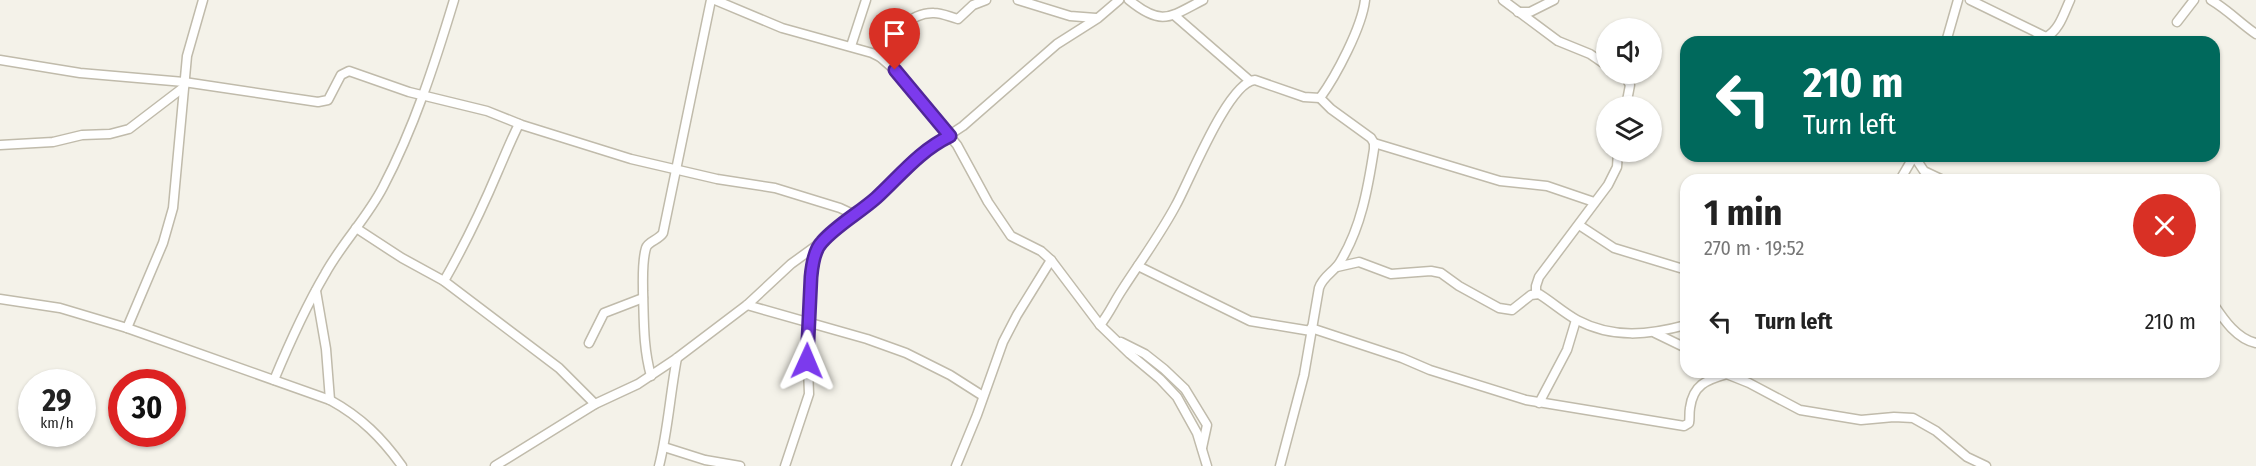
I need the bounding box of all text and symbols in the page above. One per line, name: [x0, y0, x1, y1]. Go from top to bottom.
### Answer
pin: [869, 8, 920, 70]
icon: arrive: [878, 17, 911, 50]
map controls: [1596, 18, 1662, 162]
button: sound: [1596, 18, 1662, 84]
text: 210 m: [1803, 58, 1903, 108]
icon: left: [1704, 60, 1782, 138]
button: layers: [1596, 96, 1662, 162]
text: Turn left: [1803, 109, 1896, 141]
text: 1 min: [1704, 191, 1782, 235]
button: close: [2133, 194, 2196, 257]
text: 270 m · 19:52: [1704, 236, 1804, 260]
icon: left: [1704, 305, 1737, 338]
text: Turn left: [1755, 308, 1833, 335]
text: 210 m: [2145, 308, 2196, 335]
position arrow: [775, 329, 839, 393]
speed limit sign: 30: [108, 369, 186, 447]
text: 29: [42, 383, 72, 419]
text: km/h: [40, 414, 74, 432]

